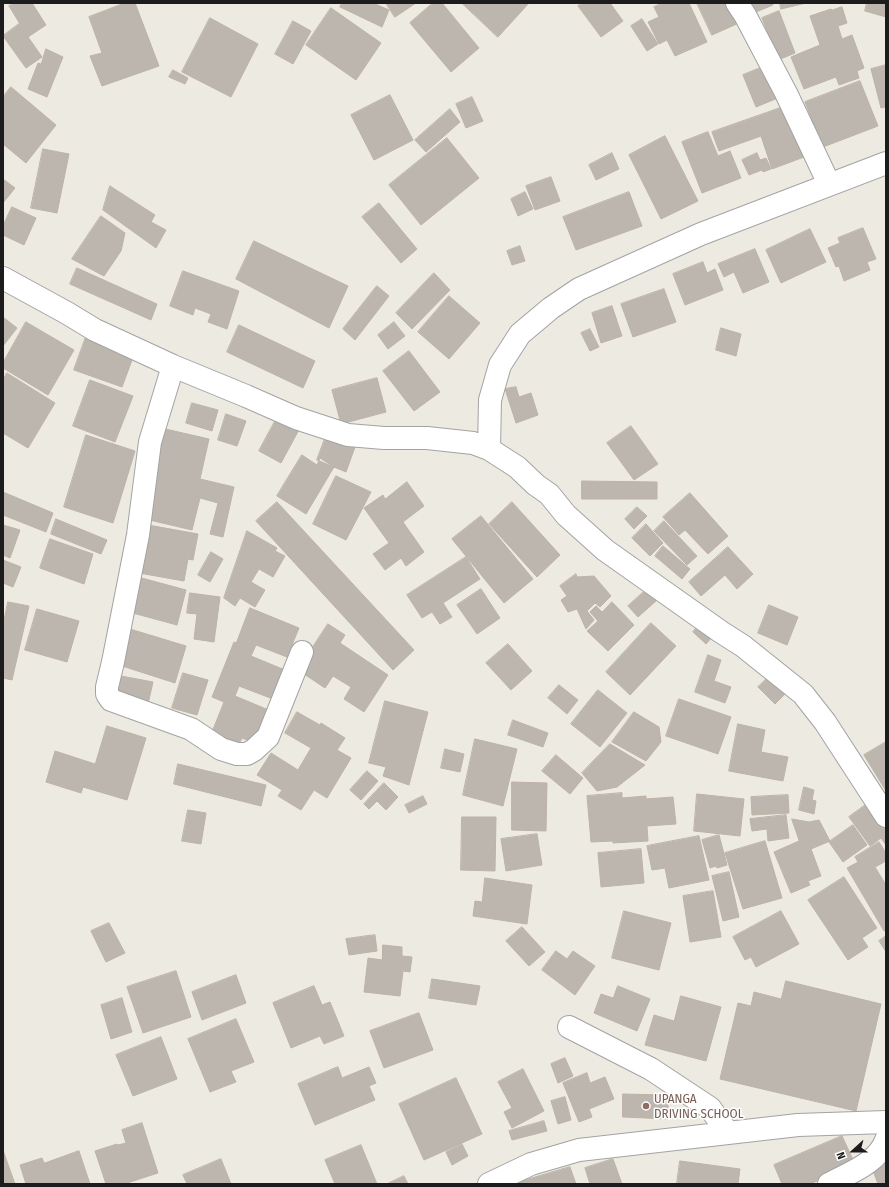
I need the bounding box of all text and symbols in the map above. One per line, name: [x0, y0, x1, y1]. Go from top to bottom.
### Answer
place label: UPANGA DRIVING SCHOOL: [654, 1091, 743, 1122]
marker: UPANGA DRIVING SCHOOL: [641, 1101, 651, 1111]
north arrow: [833, 1131, 873, 1171]
text: N: [834, 1150, 849, 1161]

